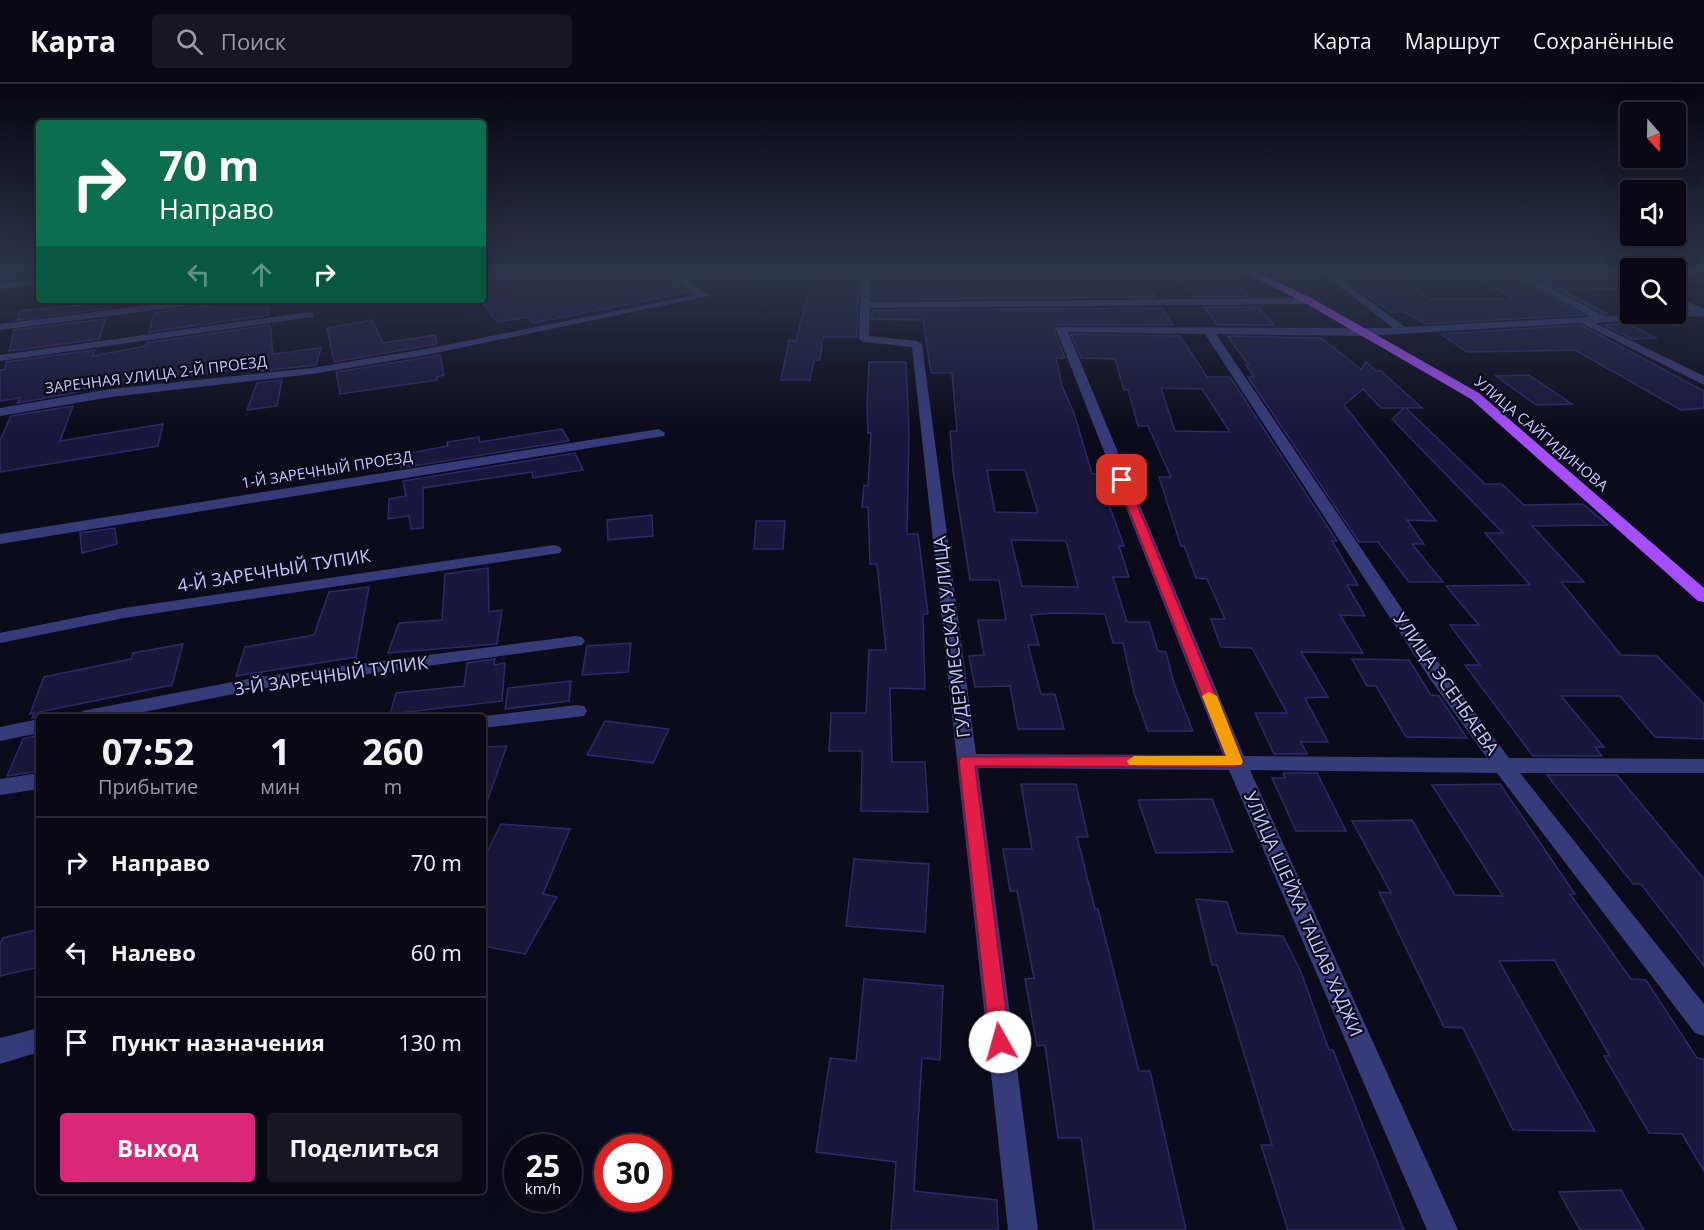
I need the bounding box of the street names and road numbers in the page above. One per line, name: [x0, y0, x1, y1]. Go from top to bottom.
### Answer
street label: ЗАРЕЧНАЯ УЛИЦА 2-Й ПРОЕЗД: [44, 350, 268, 398]
street label: УЛИЦА САЙГИДИНОВА: [1471, 371, 1613, 495]
street label: 1-Й ЗАРЕЧНЫЙ ПРОЕЗД: [240, 446, 414, 492]
street label: ГУДЕРМЕССКАЯ УЛИЦА: [927, 534, 975, 739]
street label: 4-Й ЗАРЕЧНЫЙ ТУПИК: [176, 543, 372, 597]
street label: УЛИЦА ЭСЕНБАЕВА: [1389, 608, 1505, 760]
street label: 3-Й ЗАРЕЧНЫЙ ТУПИК: [232, 650, 429, 700]
street label: УЛИЦА ШЕЙХА ТАШАВ ХАДЖИ: [1239, 787, 1369, 1040]

